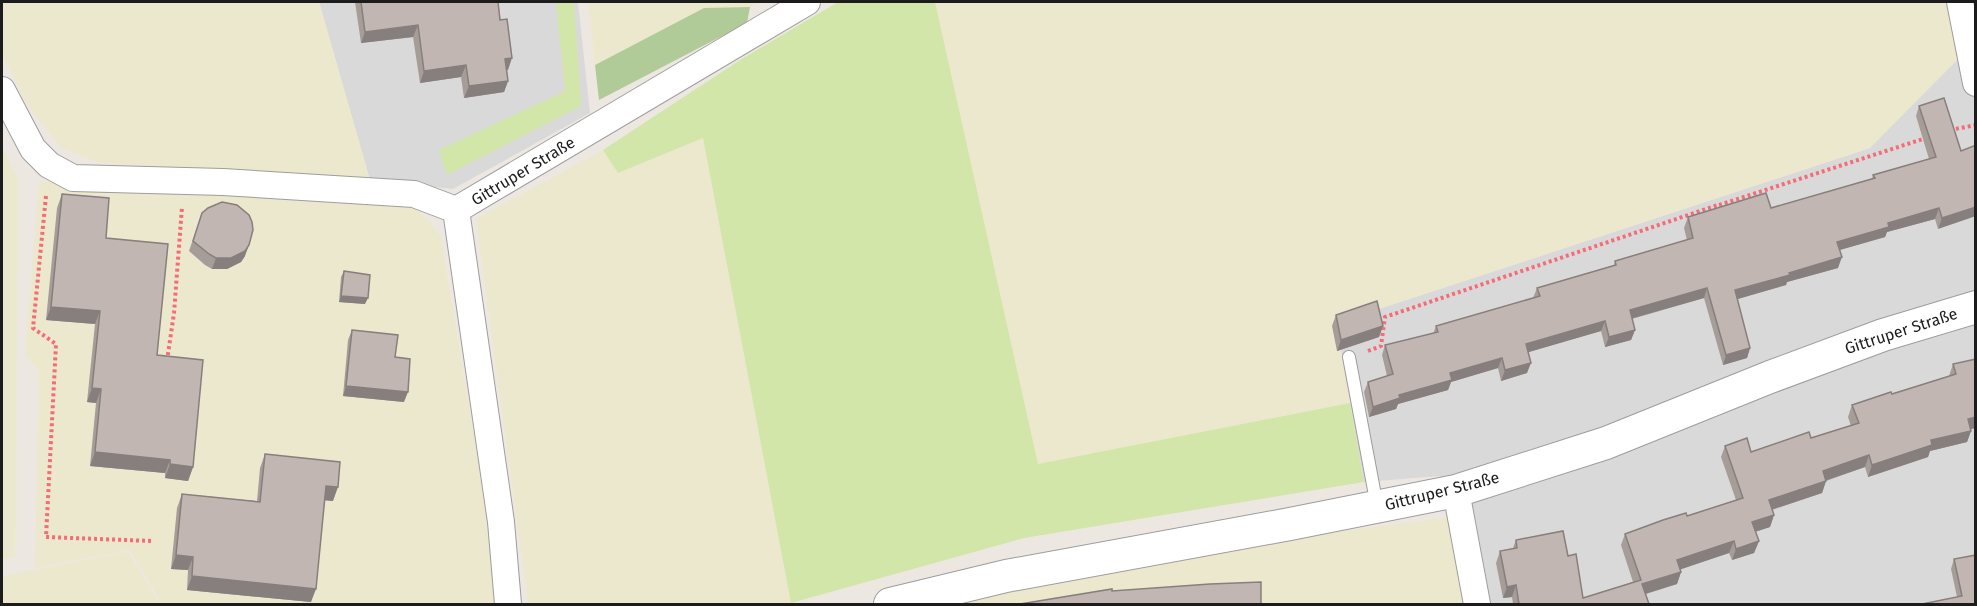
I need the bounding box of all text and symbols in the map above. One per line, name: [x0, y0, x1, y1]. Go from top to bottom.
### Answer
street label: Gittruper Straße: [468, 133, 578, 209]
street label: Gittruper Straße: [1842, 304, 1960, 358]
street label: Gittruper Straße: [1383, 468, 1501, 514]

